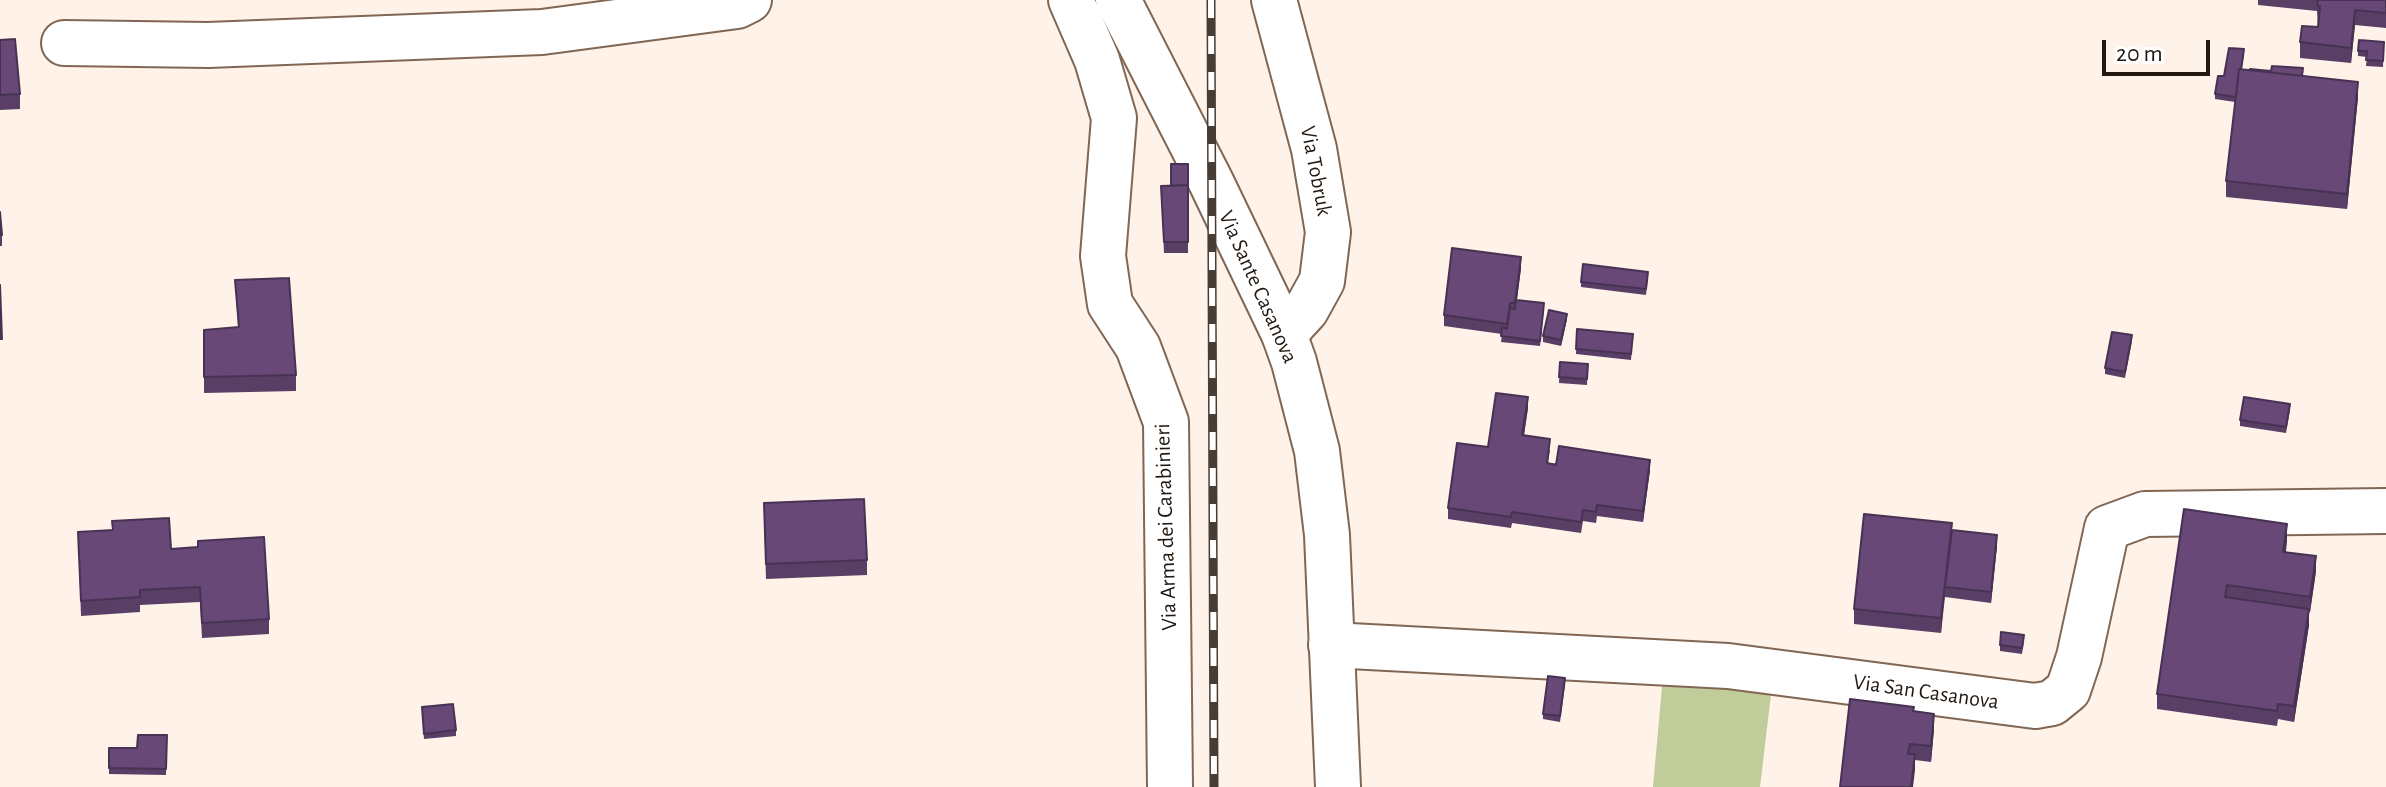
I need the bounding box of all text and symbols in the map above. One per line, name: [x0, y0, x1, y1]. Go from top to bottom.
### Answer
scale bar: [2106, 24, 2214, 74]
text: 20 m: [2116, 42, 2163, 66]
street label: Via Tobruk: [1294, 124, 1338, 218]
street label: Via Sante Casanova: [1213, 207, 1303, 367]
street label: Via Arma dei Carabinieri: [1149, 423, 1183, 631]
street label: Via San Casanova: [1851, 669, 2001, 715]

